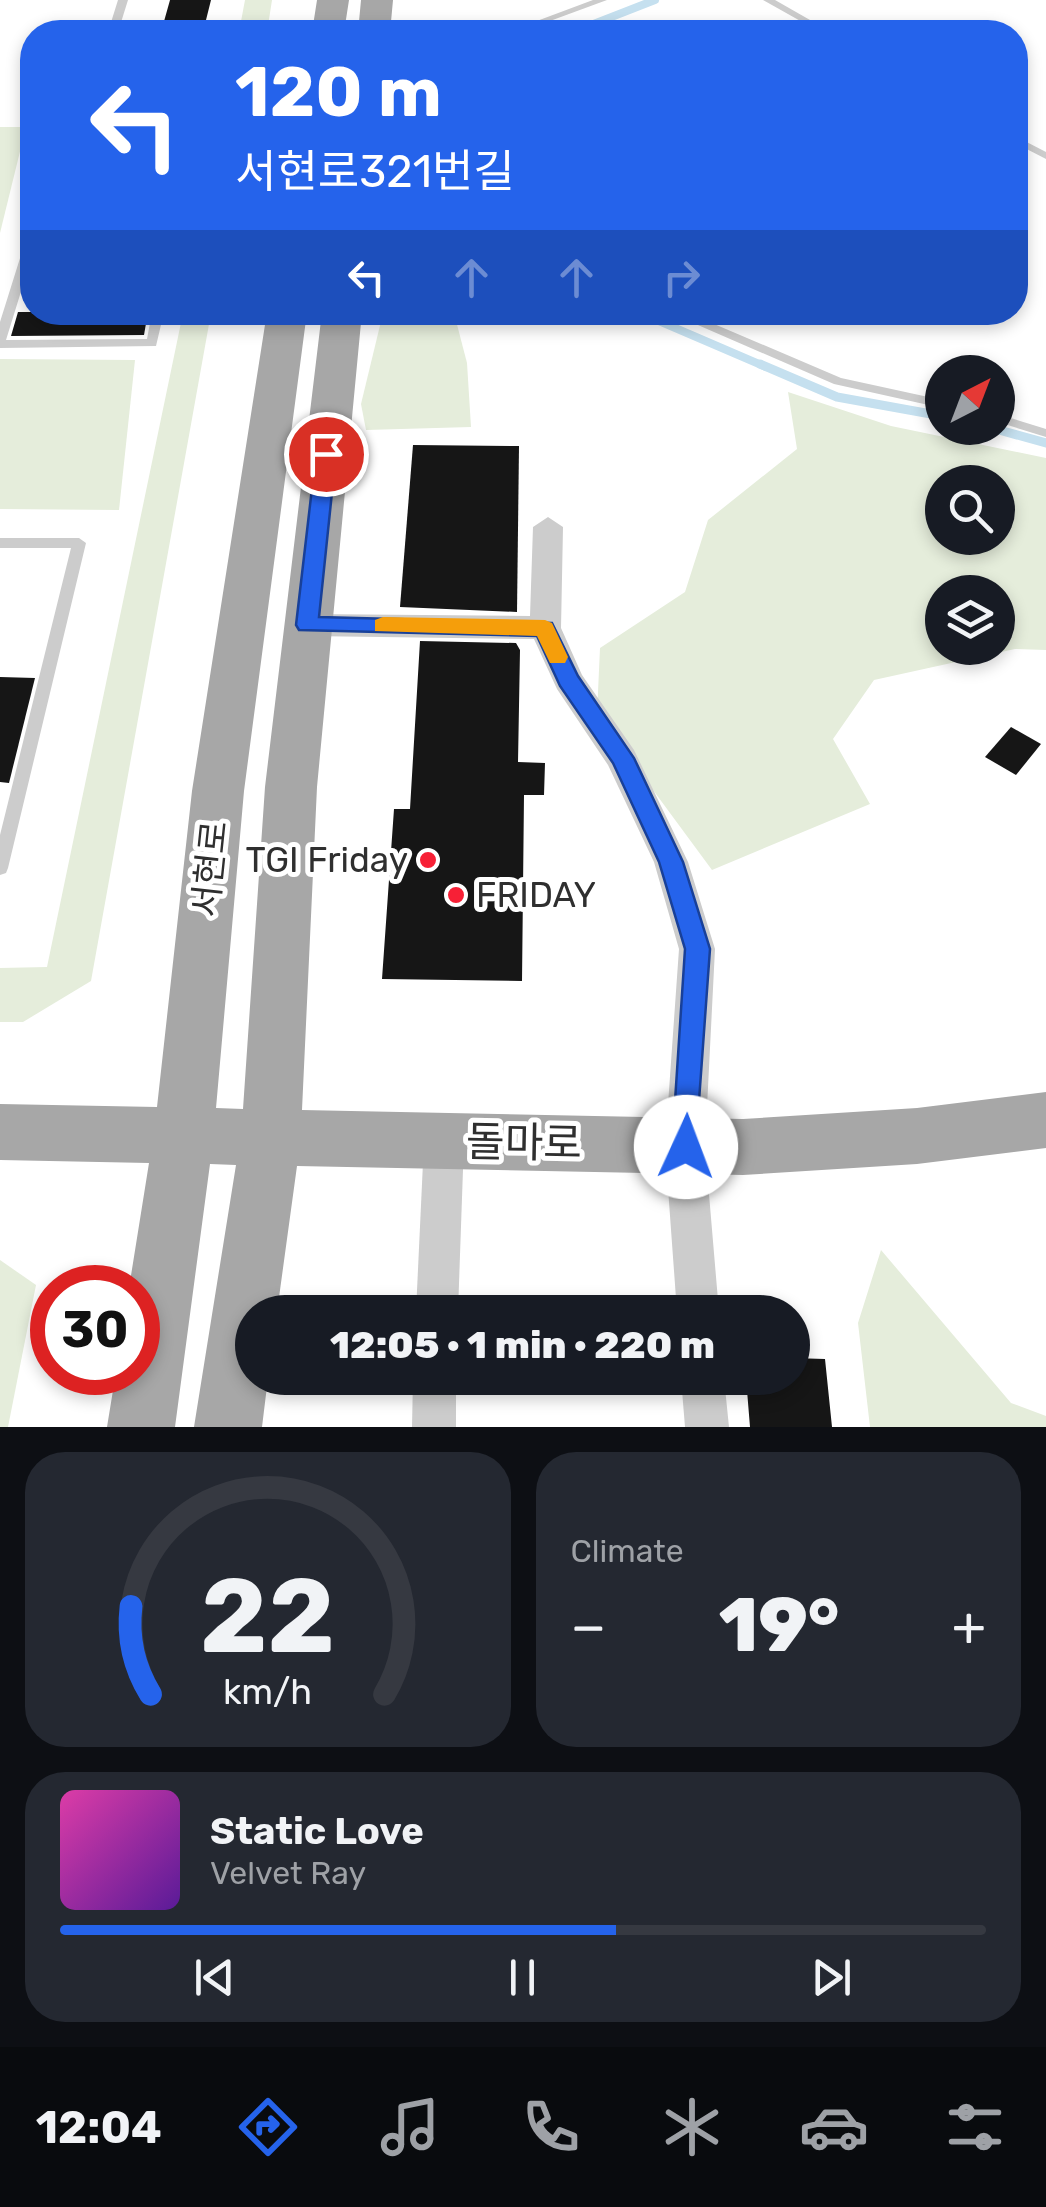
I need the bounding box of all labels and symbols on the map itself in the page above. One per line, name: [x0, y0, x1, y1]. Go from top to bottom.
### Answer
north arrow: [925, 355, 1015, 445]
pin: [284, 412, 369, 497]
street label: 서현로: [184, 819, 236, 919]
place label: TGI Friday: [246, 839, 408, 881]
marker: TGI Friday: [417, 849, 439, 871]
place label: FRIDAY: [476, 874, 596, 916]
marker: FRIDAY: [445, 884, 467, 906]
position arrow: [634, 1095, 738, 1199]
street label: 돌마로: [466, 1117, 582, 1169]
speed limit sign: 30: [30, 1265, 160, 1395]

